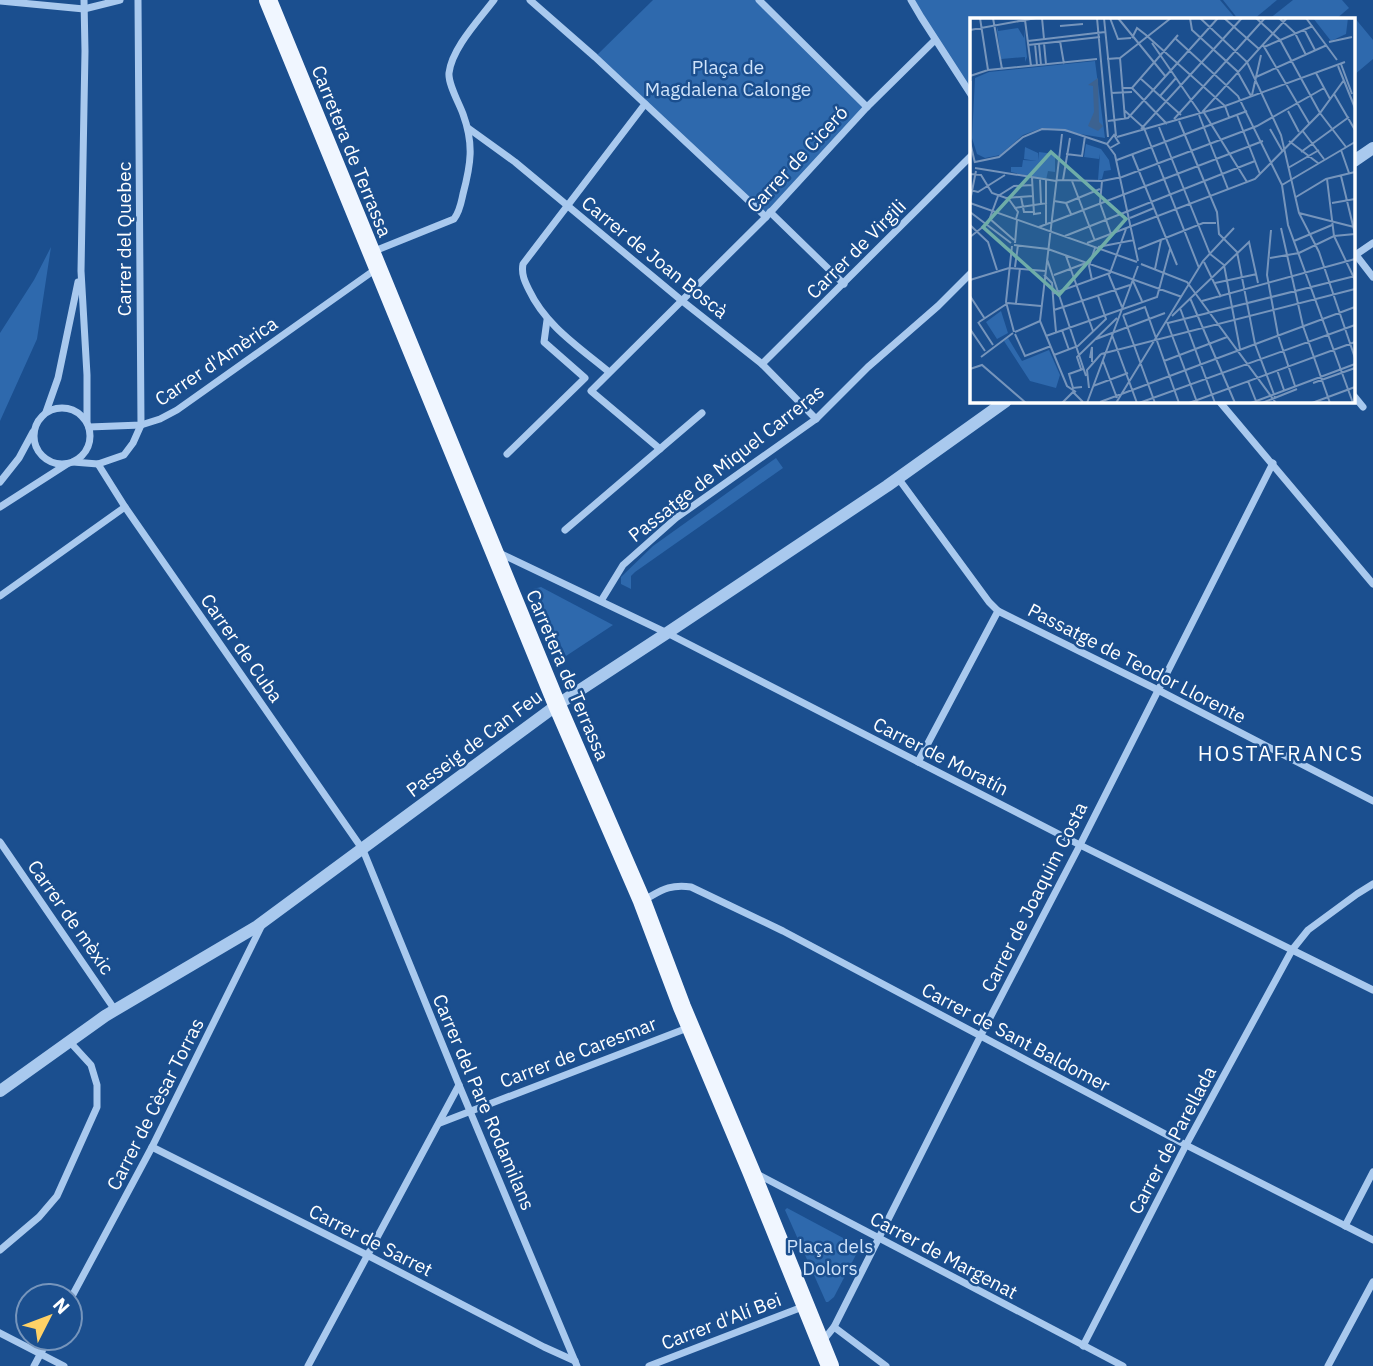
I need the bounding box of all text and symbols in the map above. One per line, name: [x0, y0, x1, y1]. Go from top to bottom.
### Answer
inset map: [970, 18, 1356, 402]
park label: Plaça de Magdalena Calonge: [645, 55, 811, 101]
street label: Carretera de Terrassa: [307, 62, 397, 240]
street label: Carrer de Ciceró: [741, 101, 853, 217]
street label: Carrer del Quebec: [112, 161, 136, 316]
street label: Carrer de Joan Boscà: [577, 191, 733, 323]
street label: Carrer de Virgili: [801, 194, 911, 304]
street label: Carrer d'Amèrica: [150, 311, 282, 411]
street label: Passatge de Miquel Carreras: [623, 379, 829, 547]
street label: Carretera de Terrassa: [521, 586, 615, 764]
street label: Carrer de Cuba: [196, 589, 288, 707]
street label: Passatge de Teodor Llorente: [1024, 597, 1250, 729]
street label: Passeig de Can Feu: [401, 684, 547, 802]
street label: Carrer de Moratín: [869, 711, 1013, 801]
district label: HOSTAFRANCS: [1198, 739, 1364, 767]
street label: Carrer de Joaquim Costa: [976, 798, 1092, 996]
street label: Carrer de mèxic: [23, 855, 120, 979]
street label: Carrer de Sant Baldomer: [918, 977, 1114, 1097]
street label: Carrer del Pare Rodamilans: [428, 990, 540, 1214]
street label: Carrer de Caresmar: [496, 1011, 660, 1093]
street label: Carrer de Cèsar Torras: [101, 1014, 209, 1194]
street label: Carrer de Parellada: [1123, 1062, 1221, 1218]
street label: Carrer de Sarret: [305, 1198, 437, 1282]
street label: Carrer de Margenat: [866, 1206, 1022, 1304]
park label: Plaça dels Dolors: [787, 1234, 873, 1280]
north arrow: [14, 1282, 84, 1352]
street label: Carrer d'Alí Bei: [658, 1287, 784, 1355]
text: N: [48, 1292, 75, 1319]

